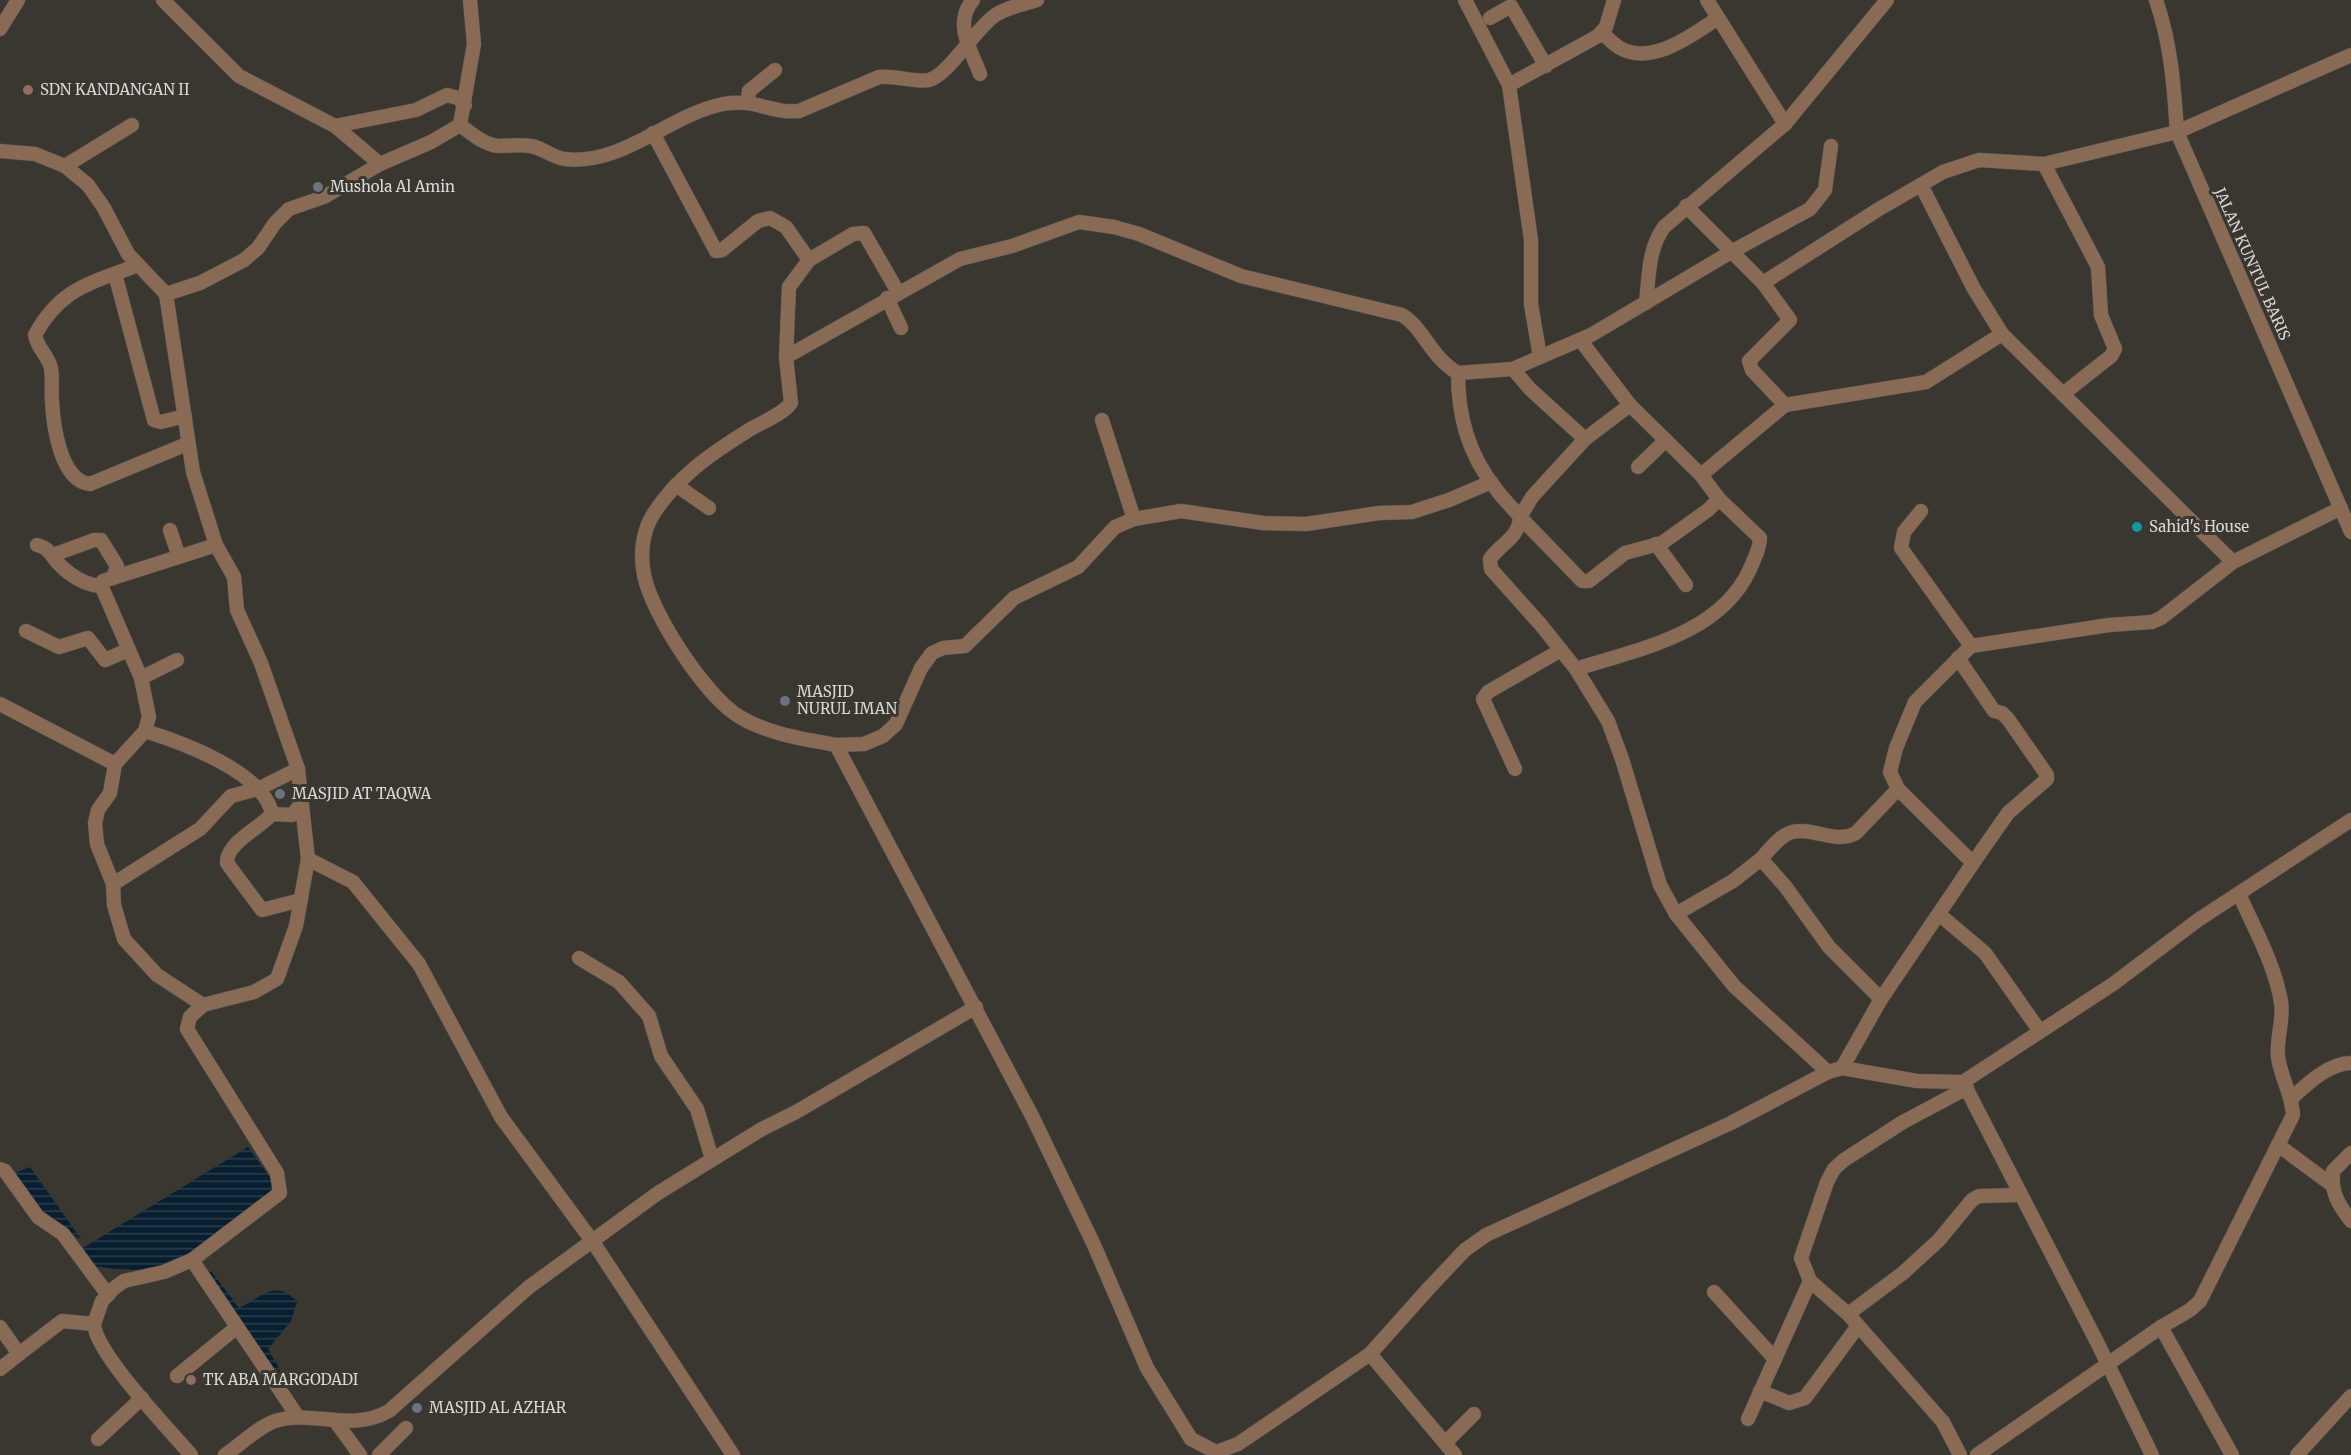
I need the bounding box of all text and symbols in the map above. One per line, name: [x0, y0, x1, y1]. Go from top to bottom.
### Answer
place label: SDN KANDANGAN II: [40, 80, 189, 99]
marker: SDN KANDANGAN II: [21, 83, 35, 97]
place label: Mushola Al Amin: [330, 177, 455, 196]
marker: Mushola Al Amin: [311, 180, 325, 194]
street label: JALAN KUNTUL BARIS: [2210, 184, 2295, 343]
place label: Sahid's House: [2149, 517, 2249, 536]
marker: Sahid's House: [2130, 520, 2144, 534]
place label: MASJID NURUL IMAN: [797, 682, 897, 718]
marker: MASJID NURUL IMAN: [778, 694, 792, 708]
place label: MASJID AT TAQWA: [292, 784, 431, 803]
marker: MASJID AT TAQWA: [273, 787, 287, 801]
place label: TK ABA MARGODADI: [203, 1370, 358, 1389]
marker: TK ABA MARGODADI: [184, 1373, 198, 1387]
place label: MASJID AL AZHAR: [429, 1398, 567, 1417]
marker: MASJID AL AZHAR: [410, 1401, 424, 1415]

